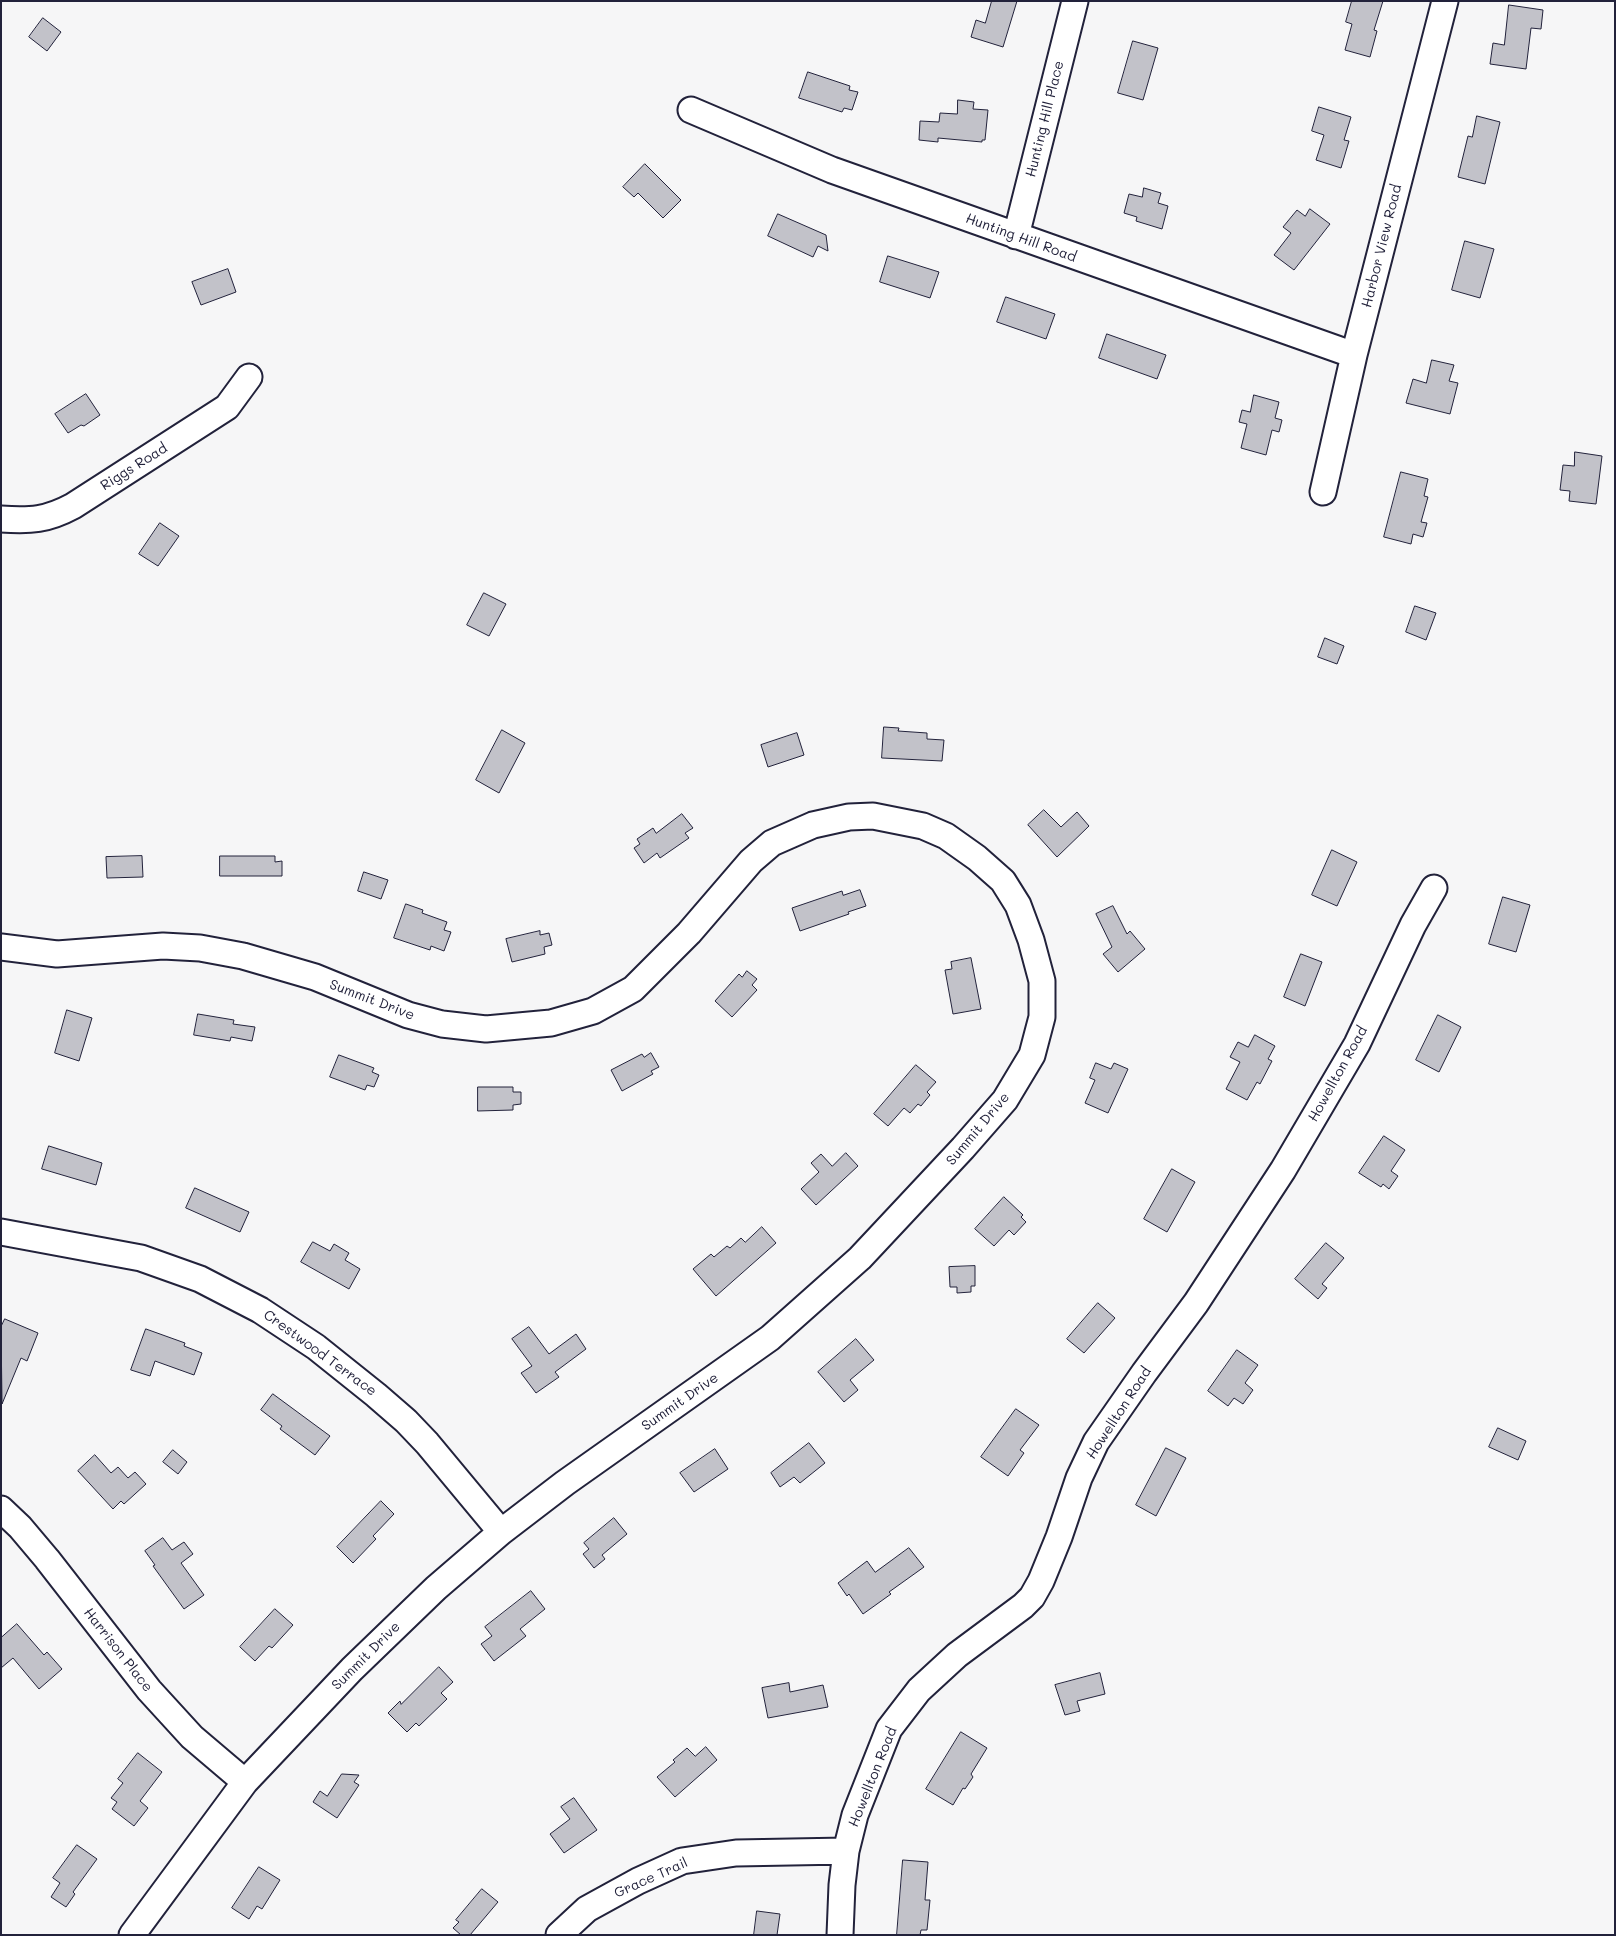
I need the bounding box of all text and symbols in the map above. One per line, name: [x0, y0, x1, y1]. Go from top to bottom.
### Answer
street label: Hunting Hill Place: [1022, 59, 1068, 179]
street label: Harbor View Road: [1359, 183, 1405, 309]
street label: Hunting Hill Road: [963, 210, 1079, 266]
street label: Riggs Road: [97, 440, 171, 494]
street label: Summit Drive: [327, 976, 417, 1024]
street label: Howellton Road: [1305, 1023, 1371, 1125]
street label: Summit Drive: [943, 1089, 1013, 1169]
street label: Crestwood Terrace: [260, 1306, 380, 1400]
street label: Howellton Road: [1083, 1364, 1155, 1462]
street label: Summit Drive: [638, 1369, 722, 1435]
street label: Harrison Place: [80, 1605, 156, 1695]
street label: Summit Drive: [328, 1618, 404, 1694]
street label: Howellton Road: [845, 1725, 901, 1829]
street label: Grace Trail: [612, 1854, 690, 1902]

